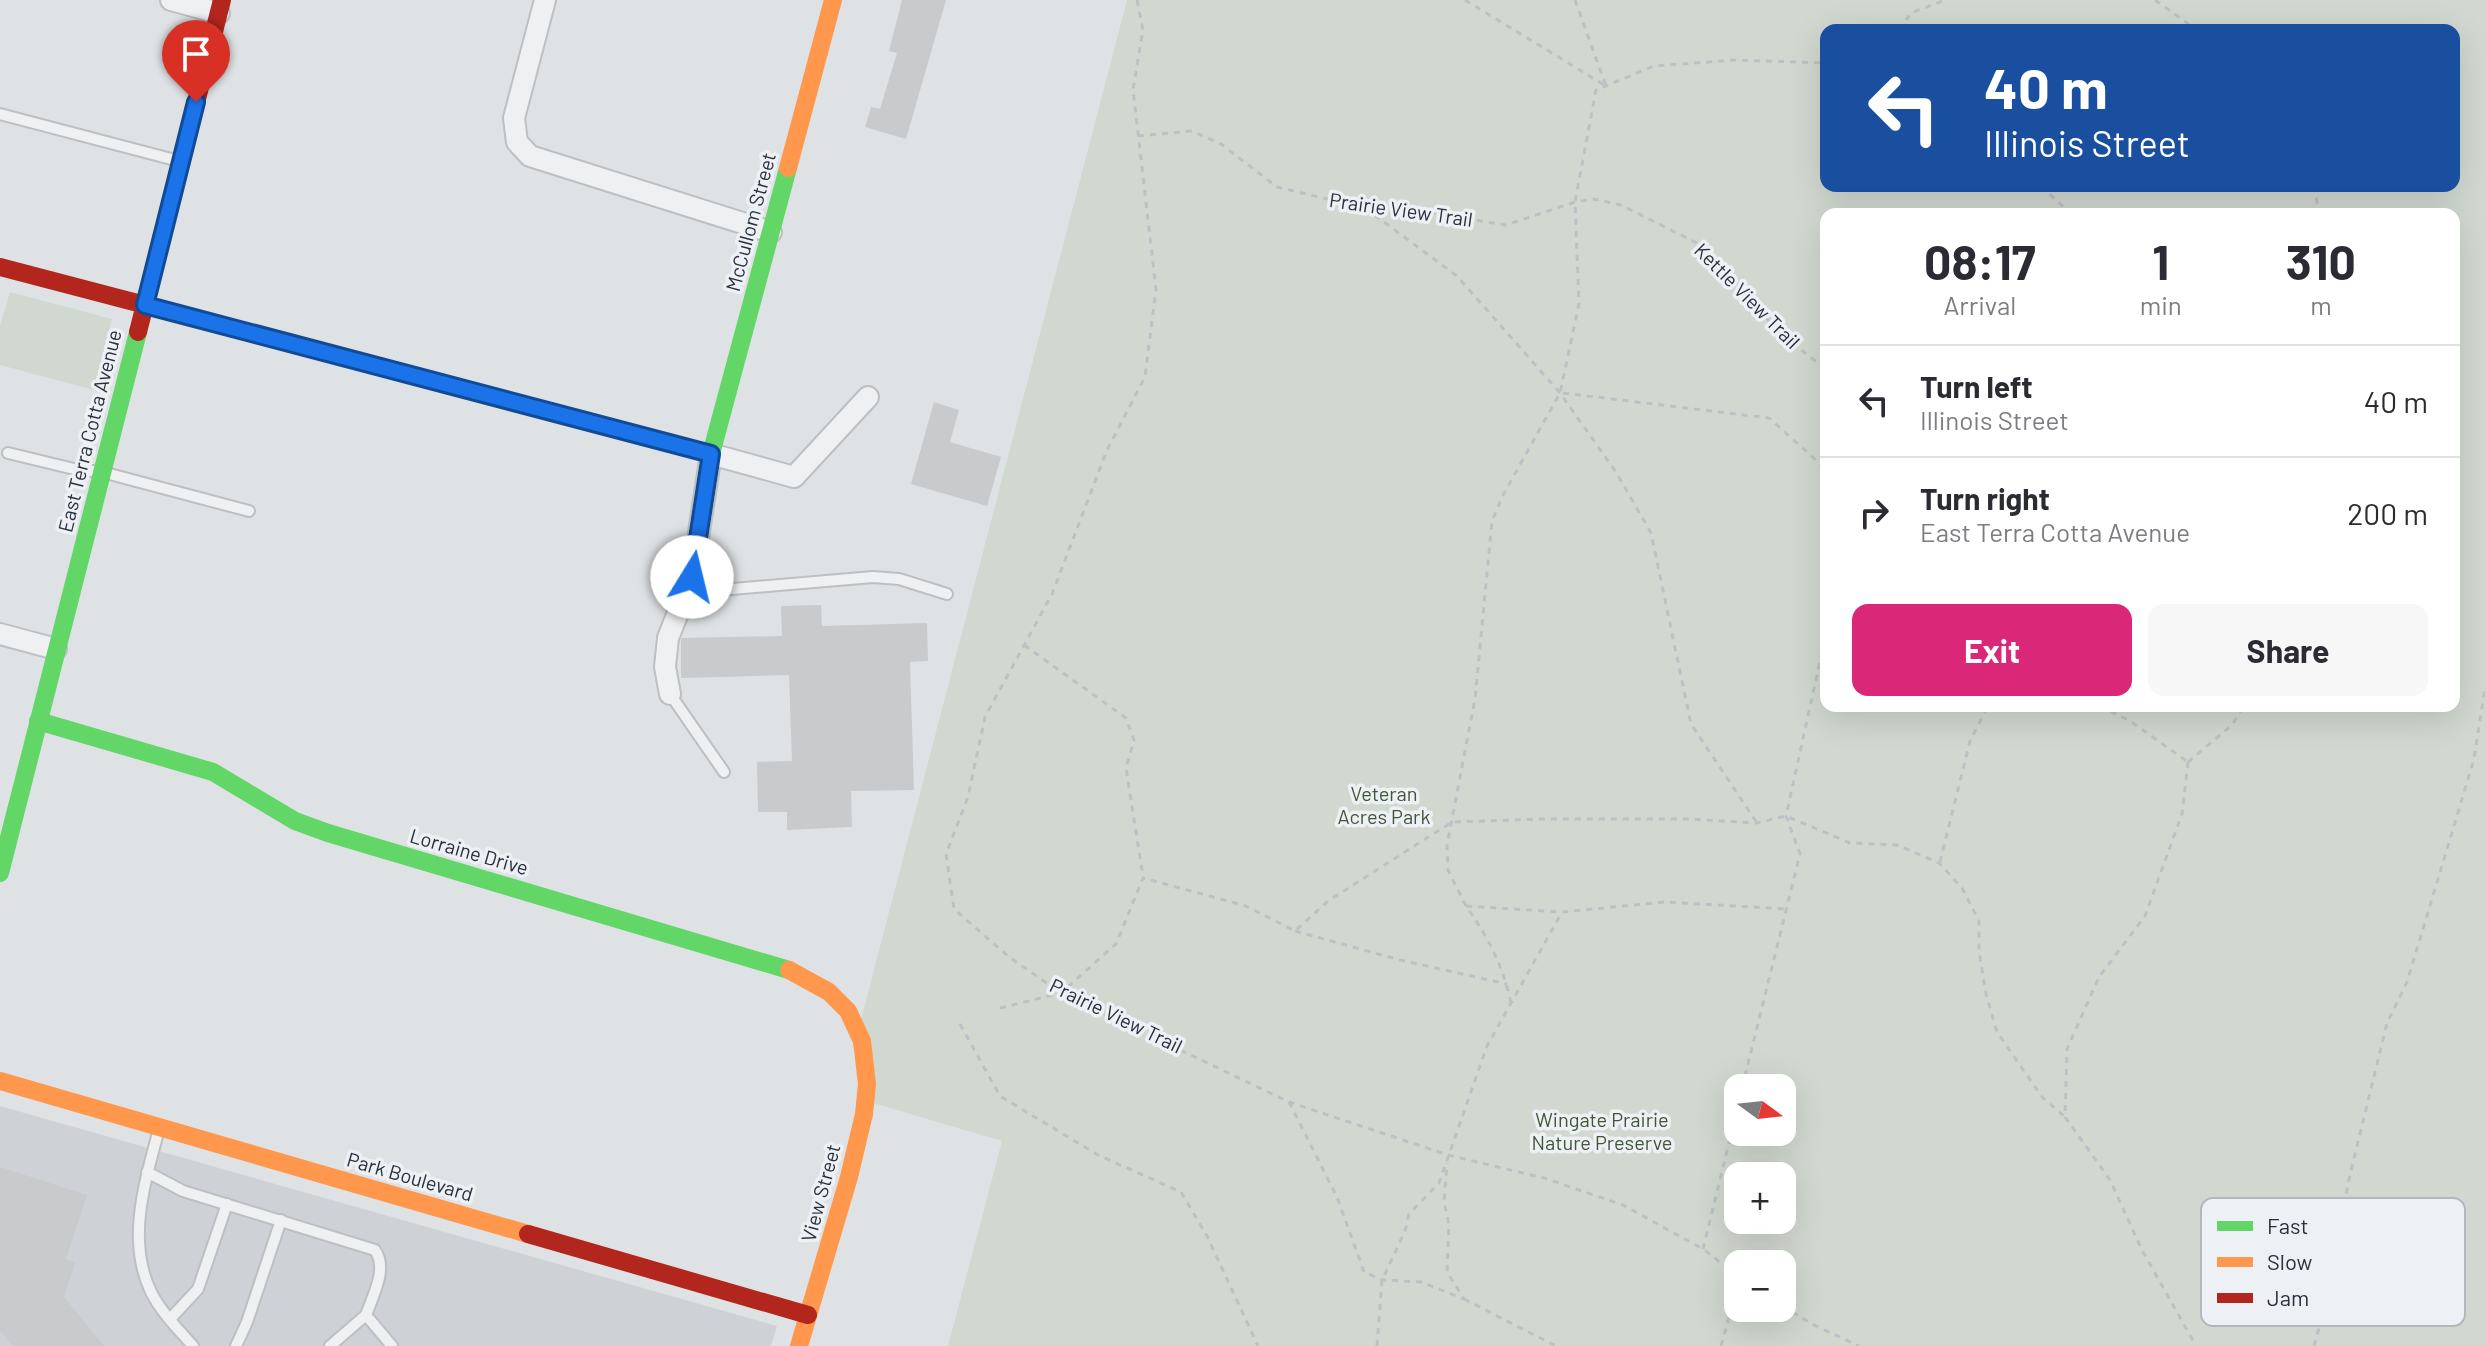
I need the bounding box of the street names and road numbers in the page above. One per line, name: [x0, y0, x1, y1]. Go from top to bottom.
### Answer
street label: McCullom Street: [720, 150, 780, 294]
street label: Prairie View Trail: [1328, 187, 1474, 231]
street label: Kettle View Trail: [1690, 238, 1805, 353]
street label: East Terra Cotta Avenue: [52, 327, 126, 534]
street label: Lorraine Drive: [407, 823, 531, 879]
street label: Prairie View Trail: [1046, 973, 1187, 1058]
street label: View Street: [795, 1141, 845, 1244]
street label: Park Boulevard: [344, 1147, 476, 1205]

